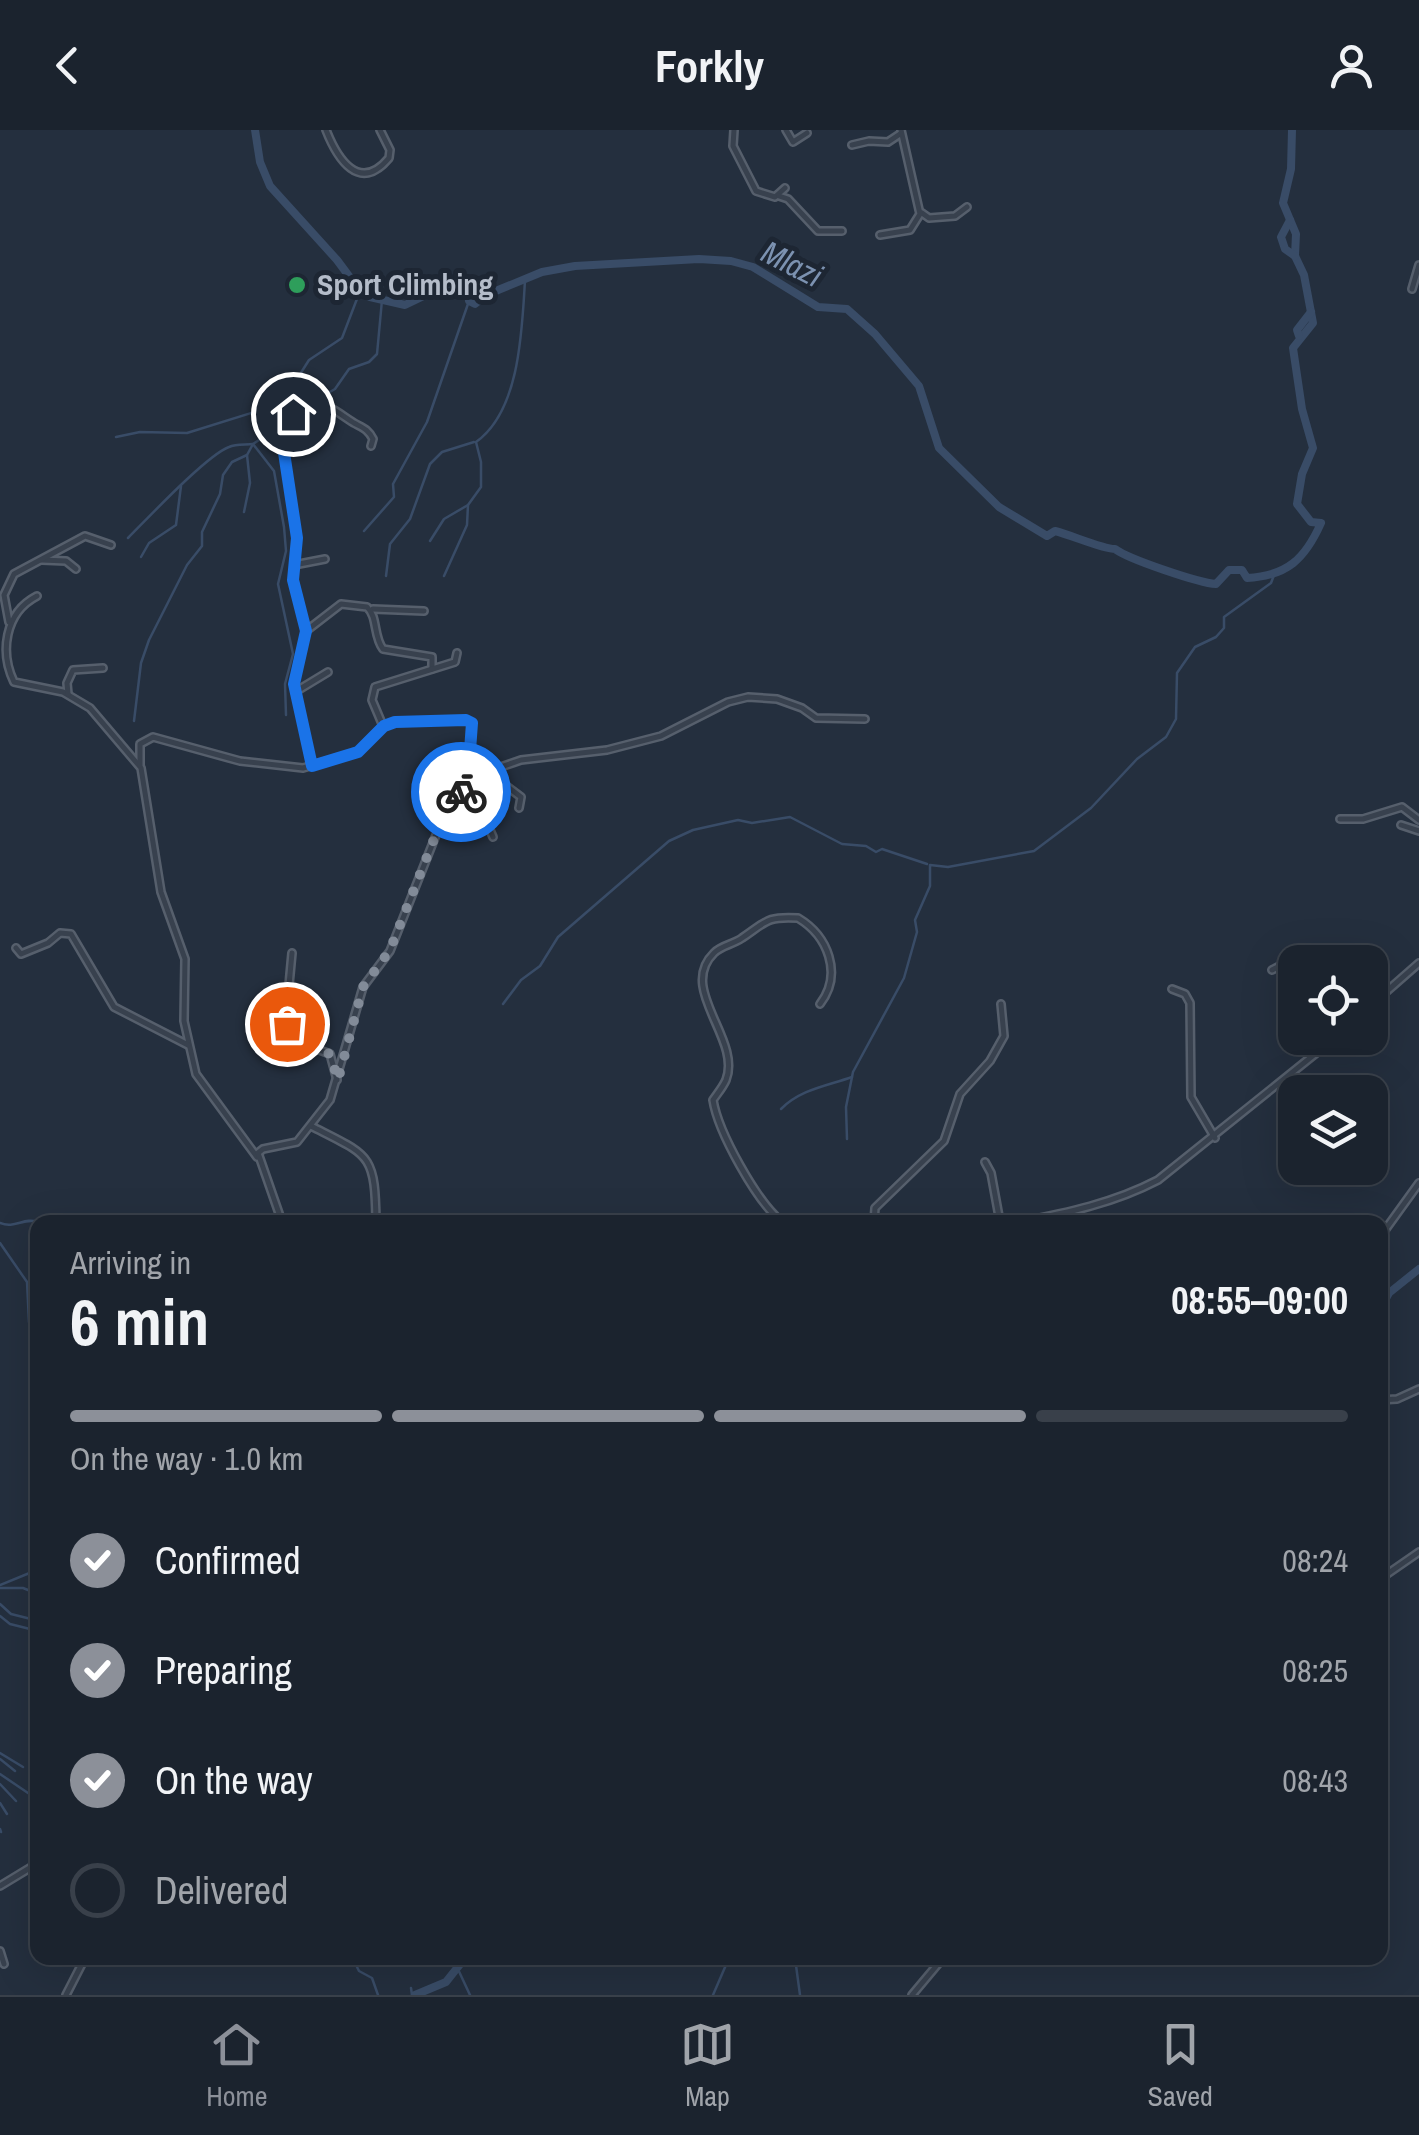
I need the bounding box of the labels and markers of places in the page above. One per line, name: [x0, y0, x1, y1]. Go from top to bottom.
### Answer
place label: Sport Climbing: [317, 264, 493, 304]
marker: Sport Climbing: [286, 274, 308, 296]
pin: [251, 372, 336, 457]
pin: [245, 982, 330, 1067]

